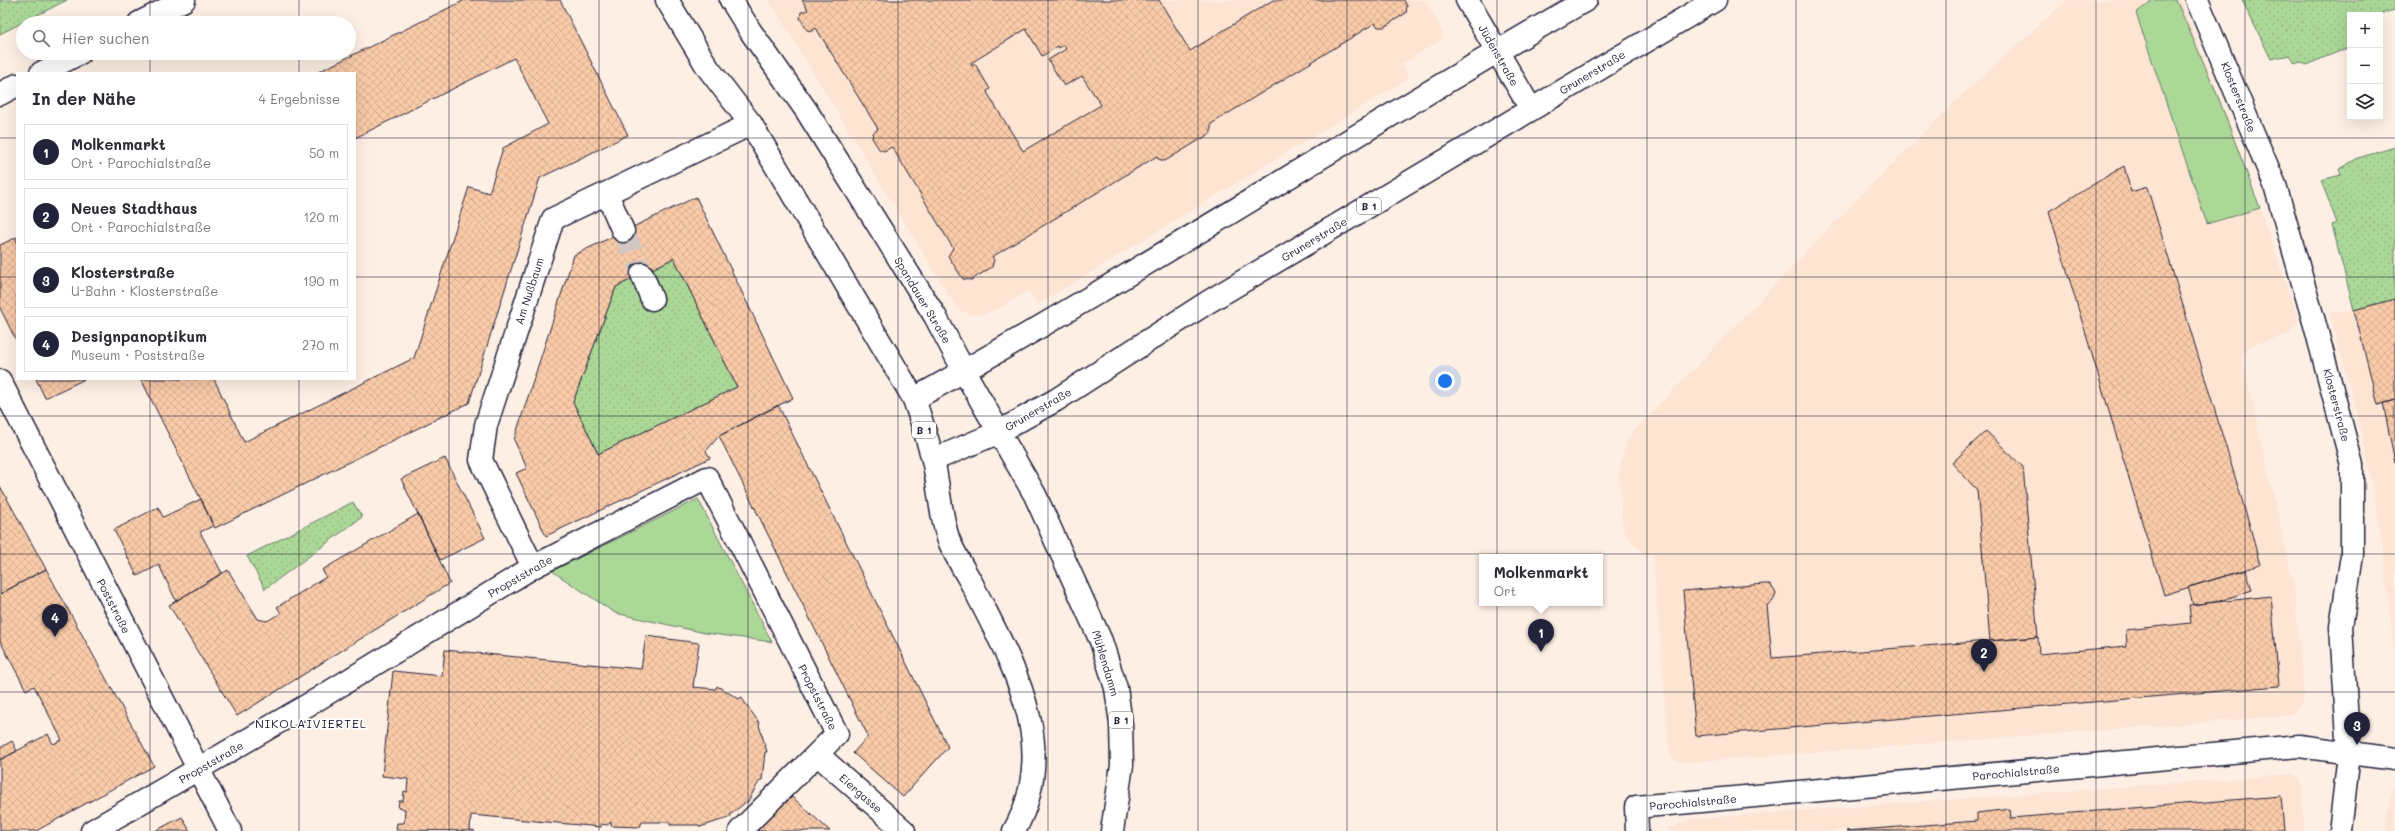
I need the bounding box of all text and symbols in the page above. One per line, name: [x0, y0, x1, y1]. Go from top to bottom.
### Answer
map controls: [2347, 12, 2383, 120]
button: +: [2347, 12, 2383, 48]
search box: [16, 16, 356, 60]
street label: Jüdenstraße: [1475, 22, 1523, 88]
icon: search: [30, 27, 52, 49]
text: Hier suchen: [62, 28, 149, 48]
street label: Grunerstraße: [1556, 46, 1628, 98]
button: −: [2347, 48, 2383, 84]
street label: Klosterstraße: [2218, 60, 2260, 135]
button: layers: [2347, 84, 2383, 120]
text: In der Nähe: [32, 87, 136, 109]
text: 4 Ergebnisse: [259, 90, 340, 107]
text: Molkenmarkt: [71, 134, 166, 154]
text: 1: [43, 144, 49, 161]
text: 50 m: [309, 144, 339, 161]
text: Ort · Parochialstraße: [71, 154, 211, 171]
text: Neues Stadthaus: [71, 198, 197, 218]
road number: B 1: [1357, 198, 1381, 214]
text: 2: [42, 208, 50, 225]
text: 120 m: [303, 208, 339, 225]
street label: Grunerstraße: [1278, 213, 1350, 265]
text: Ort · Parochialstraße: [71, 218, 211, 235]
street label: Spandauer Straße: [891, 254, 955, 346]
street label: Am Nußbaum: [511, 256, 547, 326]
text: Klosterstraße: [71, 262, 175, 282]
text: 3: [42, 272, 50, 289]
text: 190 m: [303, 272, 339, 289]
text: U-Bahn · Klosterstraße: [71, 282, 218, 299]
text: Designpanoptikum: [71, 326, 207, 346]
text: 4: [42, 336, 50, 353]
text: 270 m: [302, 336, 339, 353]
text: Museum · Poststraße: [71, 346, 205, 363]
street label: Klosterstraße: [2320, 367, 2354, 443]
your location: [1435, 371, 1455, 391]
street label: Grunerstraße: [1002, 384, 1074, 434]
road number: B 1: [912, 422, 936, 438]
street label: Propststraße: [485, 551, 555, 601]
popup: [1479, 554, 1603, 606]
text: Molkenmarkt: [1494, 562, 1588, 582]
street label: Poststraße: [94, 576, 134, 636]
text: Ort: [1494, 582, 1516, 599]
pin: 4: [42, 604, 68, 637]
pin: 1: [1528, 619, 1554, 652]
street label: Mühlendamm: [1089, 628, 1123, 698]
pin: 2: [1971, 639, 1997, 672]
street label: Propststraße: [795, 661, 841, 733]
road number: B 1: [1109, 712, 1133, 728]
pin: 3: [2344, 712, 2370, 745]
district label: NIKOLAIVIERTEL: [255, 715, 367, 731]
street label: Propststraße: [176, 737, 246, 787]
street label: Parochialstraße: [1972, 761, 2060, 783]
street label: Eiergasse: [836, 770, 886, 816]
street label: Parochialstraße: [1649, 791, 1737, 813]

